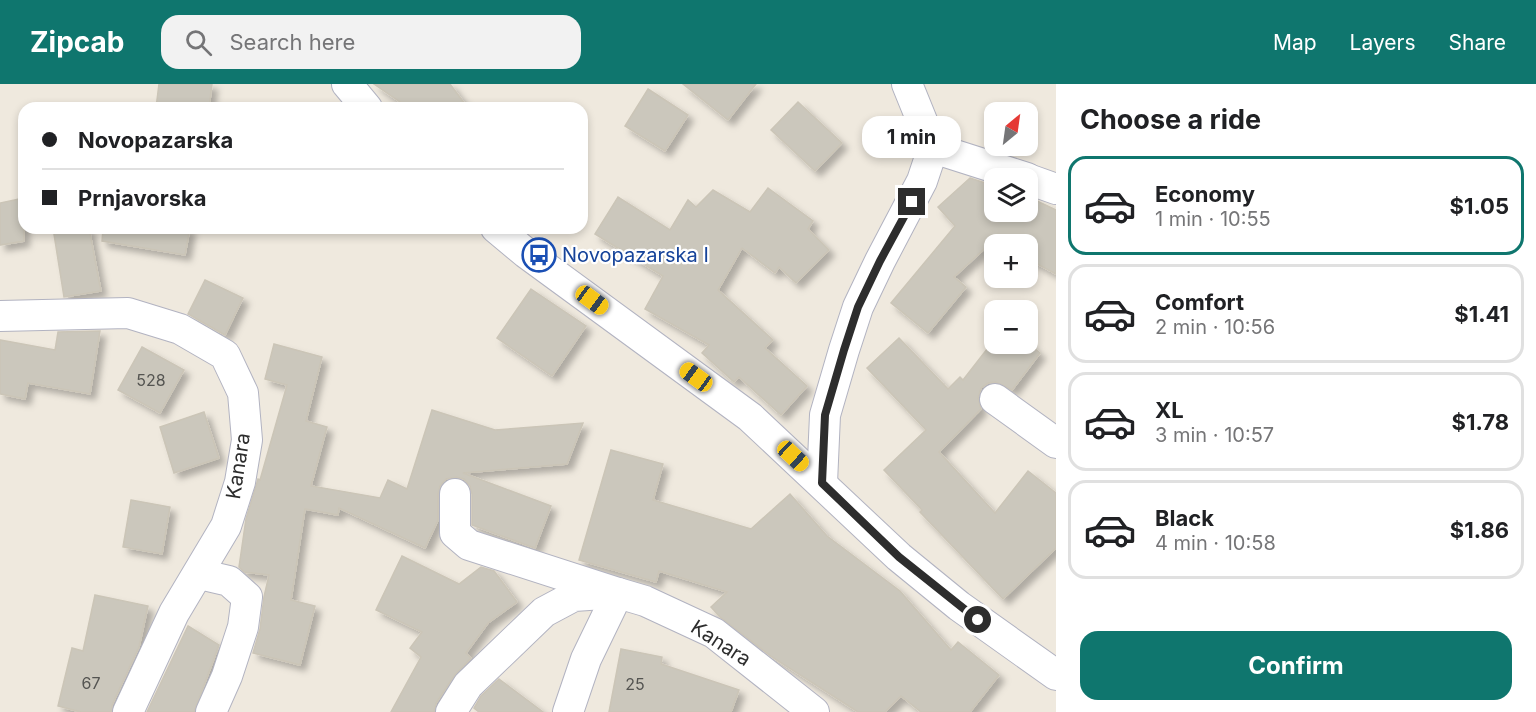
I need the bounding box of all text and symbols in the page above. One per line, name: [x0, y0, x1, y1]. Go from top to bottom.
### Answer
search box: [161, 15, 581, 69]
text: Zipcab: [30, 25, 125, 59]
icon: search: [182, 26, 215, 59]
text: Search here: [230, 29, 355, 55]
text: Map: [1273, 30, 1317, 55]
text: Layers: [1350, 30, 1416, 55]
text: Share: [1449, 30, 1506, 55]
north arrow: [984, 102, 1038, 156]
map controls: [984, 102, 1038, 354]
text: Choose a ride: [1080, 103, 1261, 136]
callout: 1 min: [862, 115, 962, 157]
text: 1 min: [887, 125, 936, 149]
text: Novopazarska: [78, 127, 233, 153]
button: layers: [984, 168, 1038, 222]
icon: car: [1083, 179, 1137, 233]
text: Economy: [1155, 181, 1255, 207]
text: Prnjavorska: [78, 185, 207, 211]
route end: [898, 188, 925, 215]
text: $1.05: [1450, 193, 1509, 219]
text: 1 min · 10:55: [1155, 207, 1271, 231]
button: +: [984, 234, 1038, 288]
bus stop icon: Novopazarska I: [521, 237, 557, 273]
place label: Novopazarska I: [562, 243, 709, 267]
car: [572, 282, 612, 318]
icon: car: [1083, 287, 1137, 341]
text: Comfort: [1155, 289, 1244, 315]
button: −: [984, 300, 1038, 354]
text: $1.41: [1454, 301, 1509, 327]
text: 2 min · 10:56: [1155, 315, 1275, 339]
car: [676, 359, 716, 395]
house number: 528: [136, 370, 166, 390]
icon: car: [1083, 395, 1137, 449]
text: XL: [1155, 397, 1184, 423]
text: $1.78: [1452, 409, 1509, 435]
text: 3 min · 10:57: [1155, 423, 1274, 447]
street label: Kanara: [221, 431, 255, 501]
car: [774, 437, 812, 475]
icon: car: [1083, 503, 1137, 557]
text: Black: [1155, 505, 1214, 531]
text: $1.86: [1450, 517, 1509, 543]
text: 4 min · 10:58: [1155, 531, 1276, 555]
route start: [964, 606, 991, 633]
street label: Kanara: [687, 615, 755, 671]
button: Confirm: [1080, 631, 1512, 700]
house number: 67: [82, 673, 100, 693]
house number: 25: [625, 674, 645, 694]

